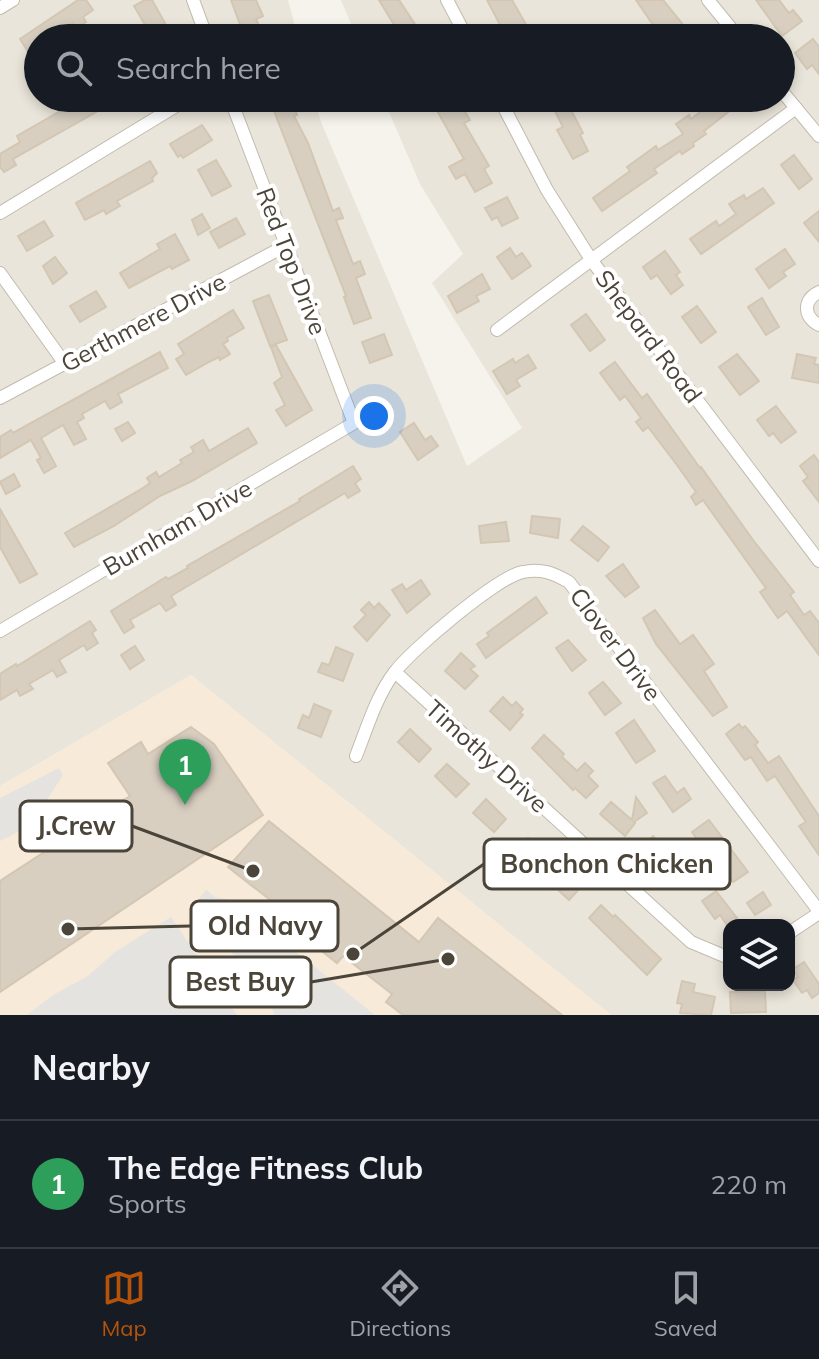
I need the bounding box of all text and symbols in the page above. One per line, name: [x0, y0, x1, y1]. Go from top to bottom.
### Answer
search box: [24, 24, 795, 112]
icon: search: [52, 46, 96, 90]
text: Search here: [116, 49, 281, 87]
street label: Red Top Drive: [250, 183, 334, 339]
street label: Shepard Road: [589, 264, 709, 408]
street label: Gerthmere Drive: [55, 266, 231, 378]
your location: [354, 396, 394, 436]
street label: Burnham Drive: [97, 472, 257, 582]
street label: Clover Drive: [564, 581, 668, 707]
street label: Timothy Drive: [420, 693, 554, 819]
pin: 1: [159, 739, 211, 805]
callout: J.Crew: [20, 801, 132, 851]
text: J.Crew: [36, 809, 116, 842]
callout: Bonchon Chicken: [484, 839, 730, 889]
text: Bonchon Chicken: [500, 847, 714, 880]
callout: Old Navy: [191, 901, 338, 951]
text: Old Navy: [207, 909, 323, 942]
map controls: [723, 919, 795, 991]
button: layers: [723, 919, 795, 991]
callout: Best Buy: [170, 957, 311, 1007]
text: Best Buy: [185, 965, 296, 998]
text: Nearby: [32, 1046, 150, 1089]
text: The Edge Fitness Club: [108, 1149, 423, 1187]
text: 1: [50, 1168, 66, 1201]
text: 220 m: [711, 1168, 787, 1201]
text: Sports: [108, 1187, 187, 1220]
tab: Map: [101, 1266, 147, 1342]
tab: Directions: [350, 1266, 451, 1342]
tab: Saved: [654, 1266, 718, 1342]

